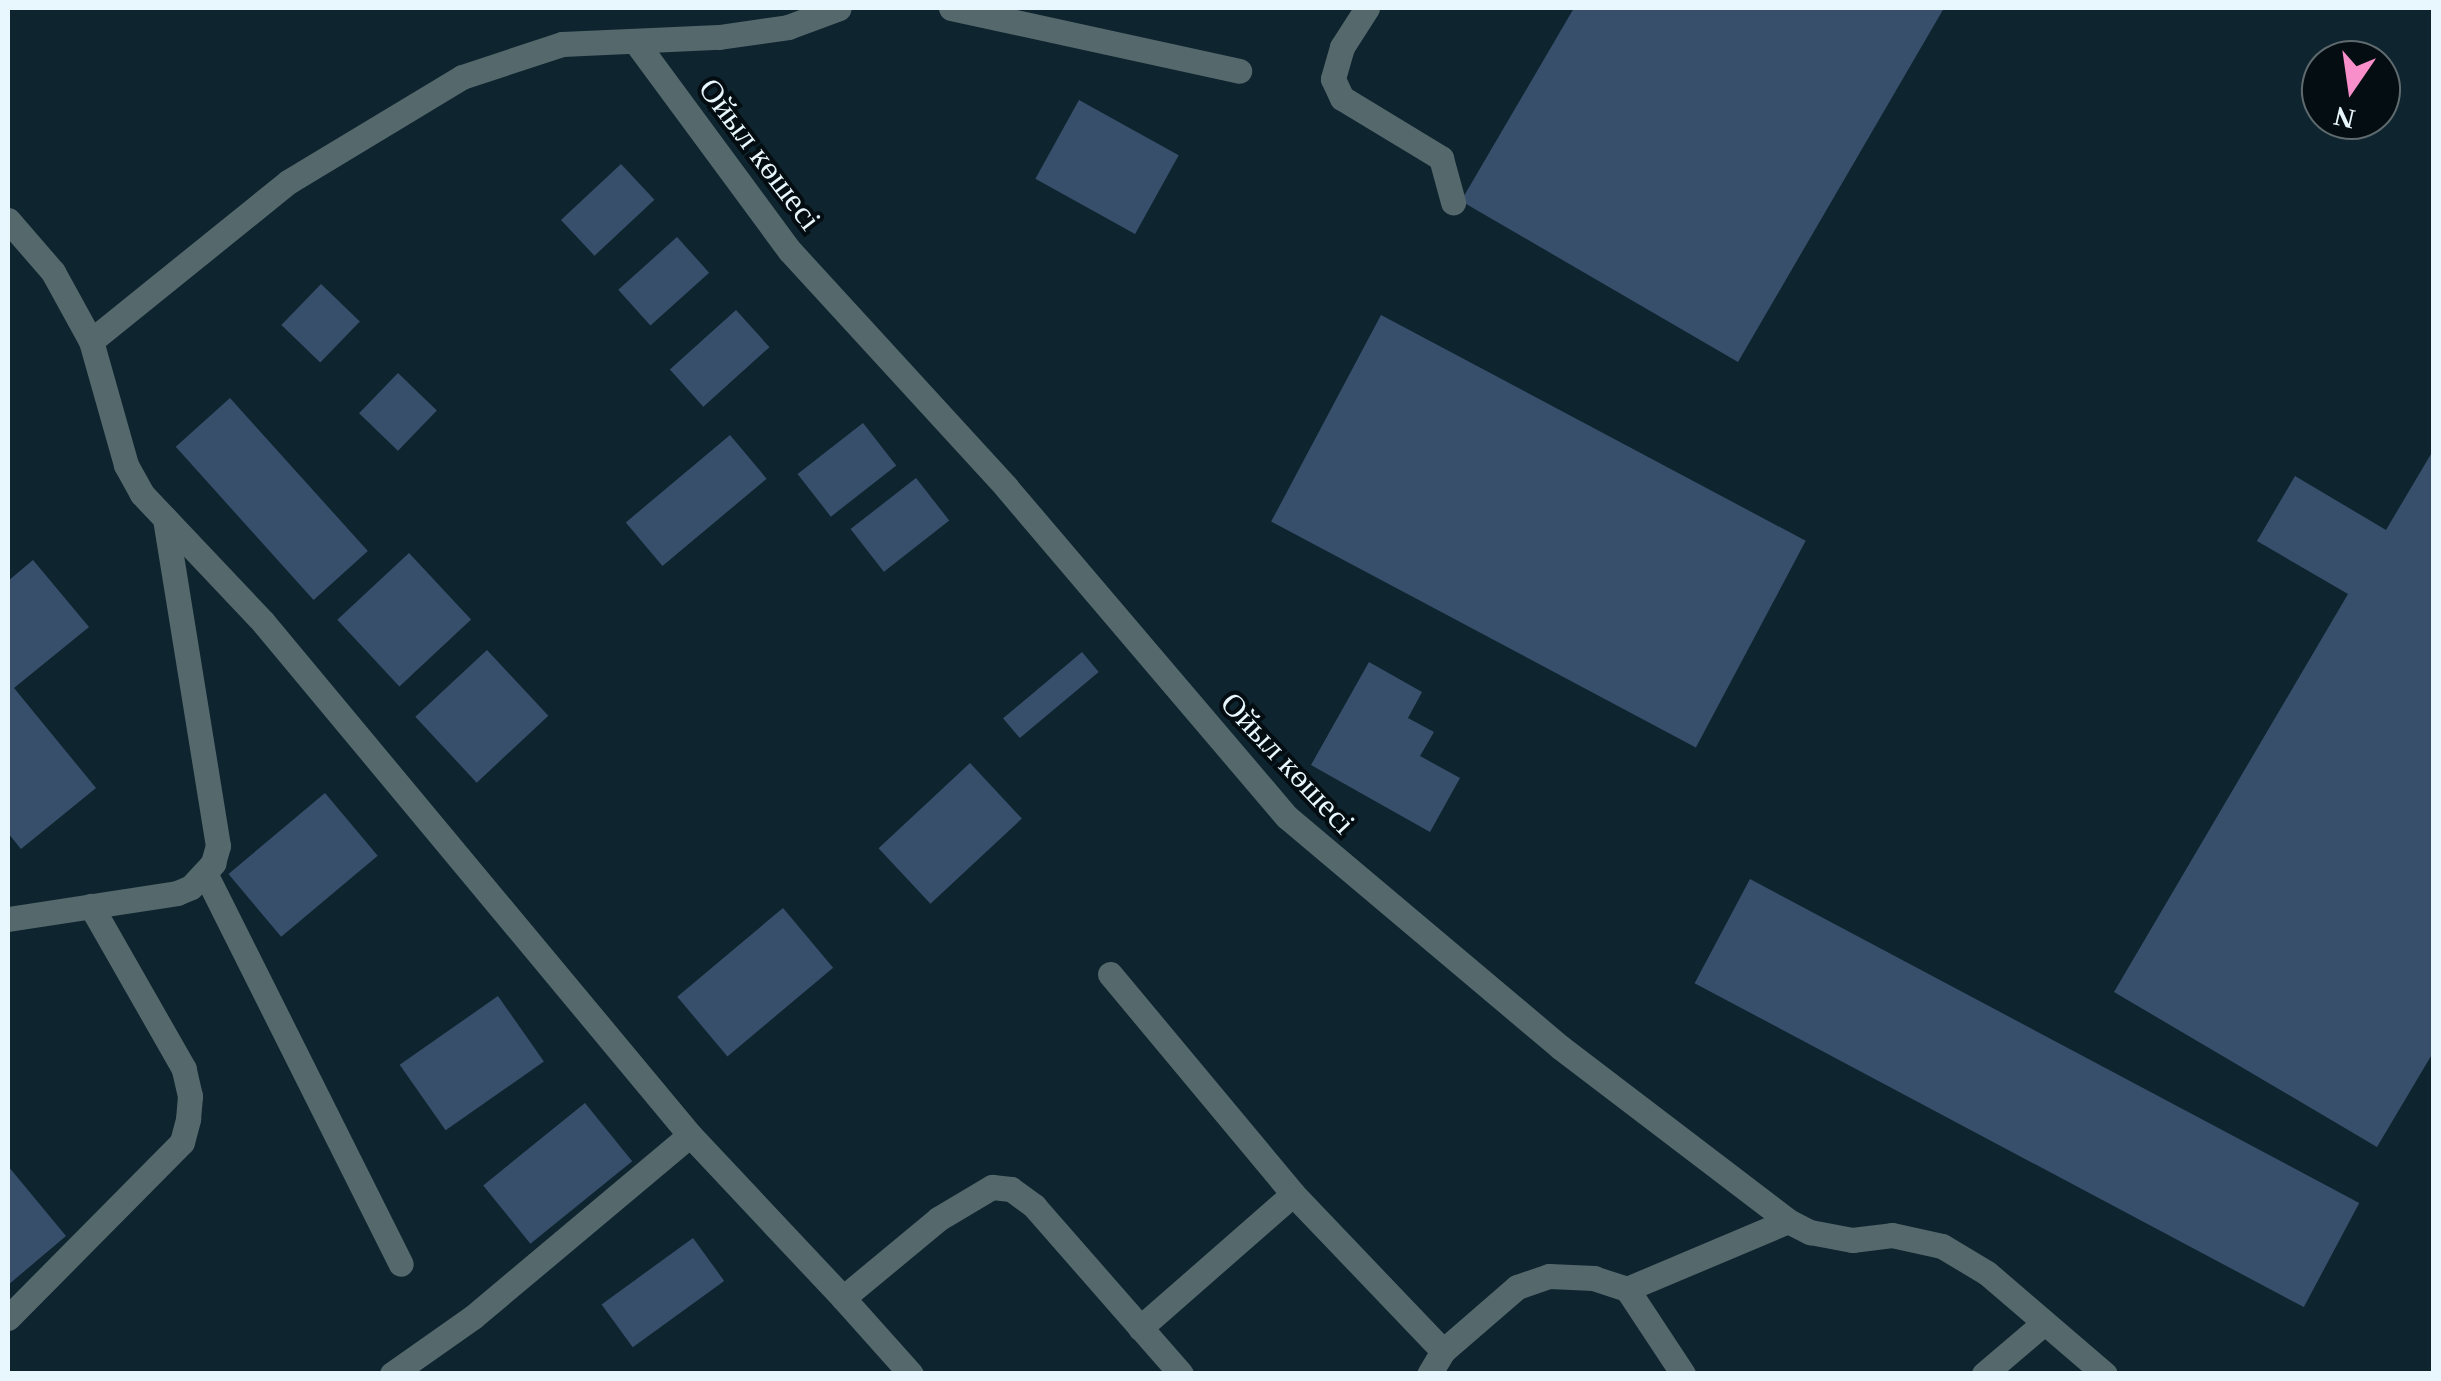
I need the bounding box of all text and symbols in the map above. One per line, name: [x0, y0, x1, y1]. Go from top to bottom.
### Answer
north arrow: [2301, 40, 2401, 140]
street label: Ойыл көшесі: [691, 71, 829, 237]
text: N: [2331, 100, 2358, 135]
street label: Ойыл көшесі: [1213, 684, 1363, 842]

